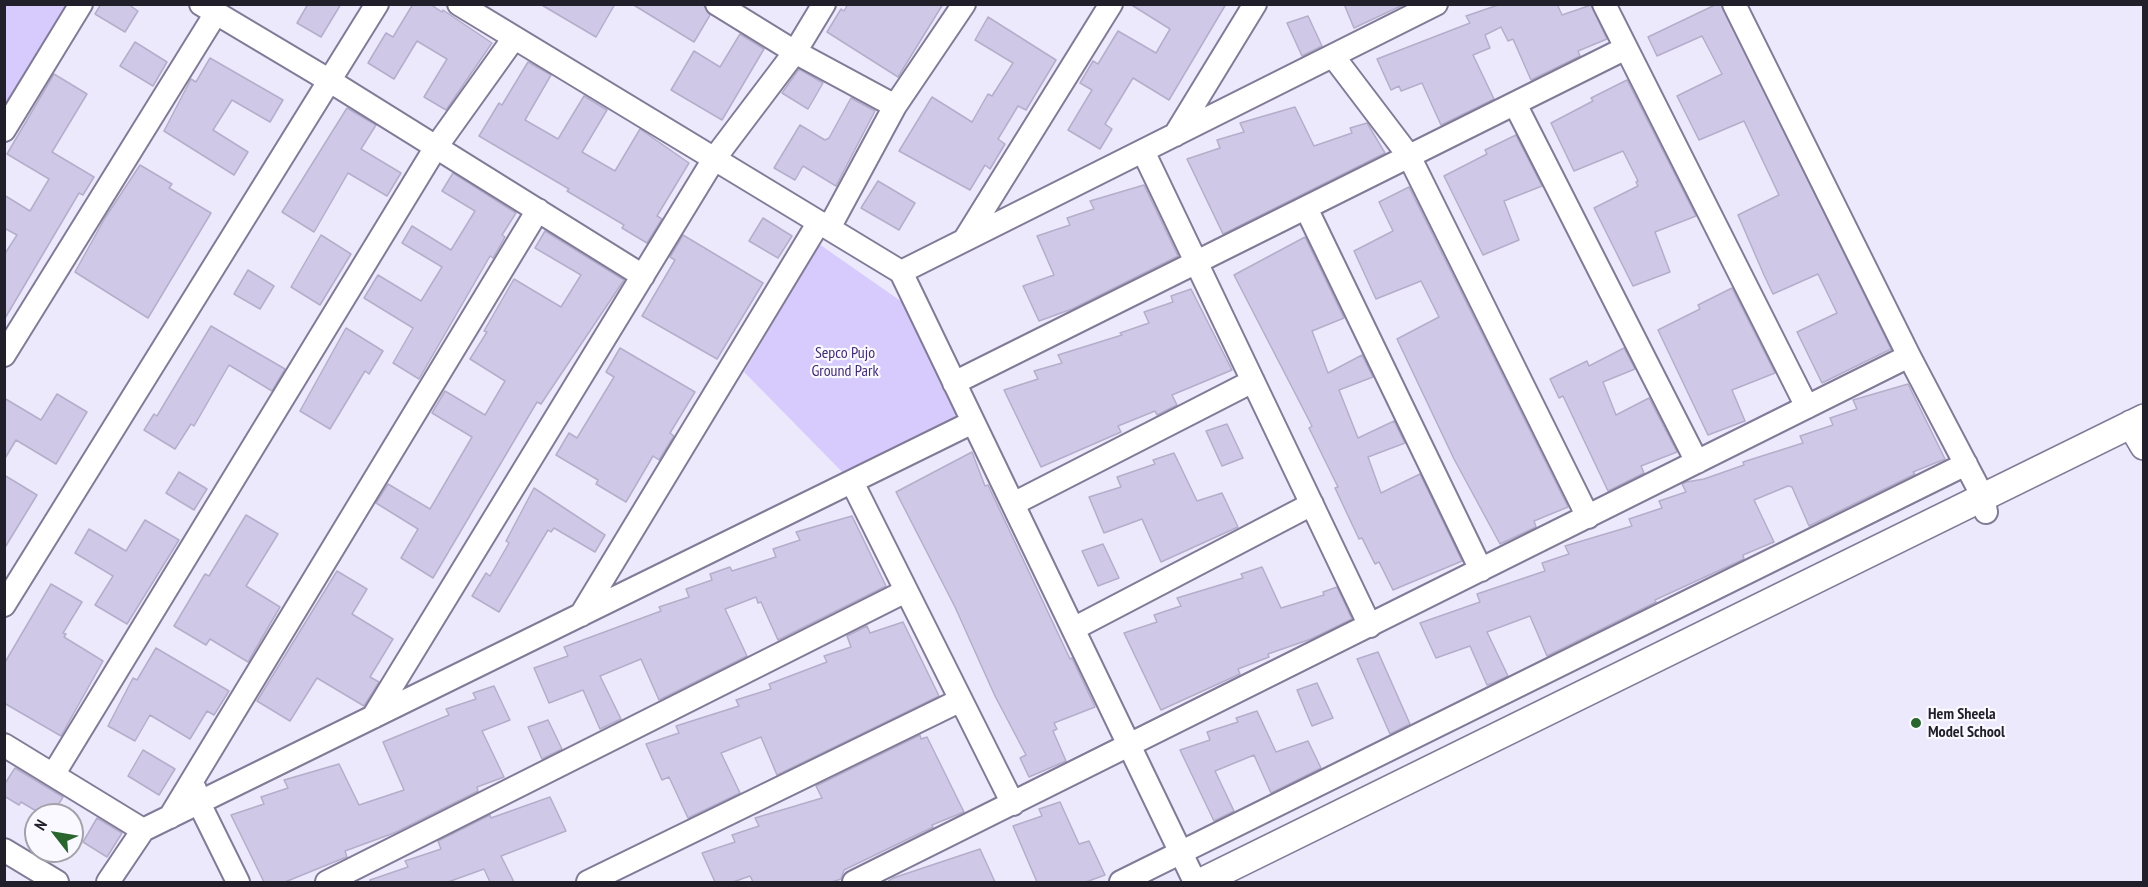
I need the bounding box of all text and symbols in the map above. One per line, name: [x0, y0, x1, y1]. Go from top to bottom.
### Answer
park label: Sepco Pujo Ground Park: [811, 343, 879, 381]
place label: Hem Sheela Model School: [1928, 704, 2005, 742]
marker: Hem Sheela Model School: [1909, 716, 1923, 730]
north arrow: [24, 803, 84, 863]
text: N: [29, 816, 51, 834]

